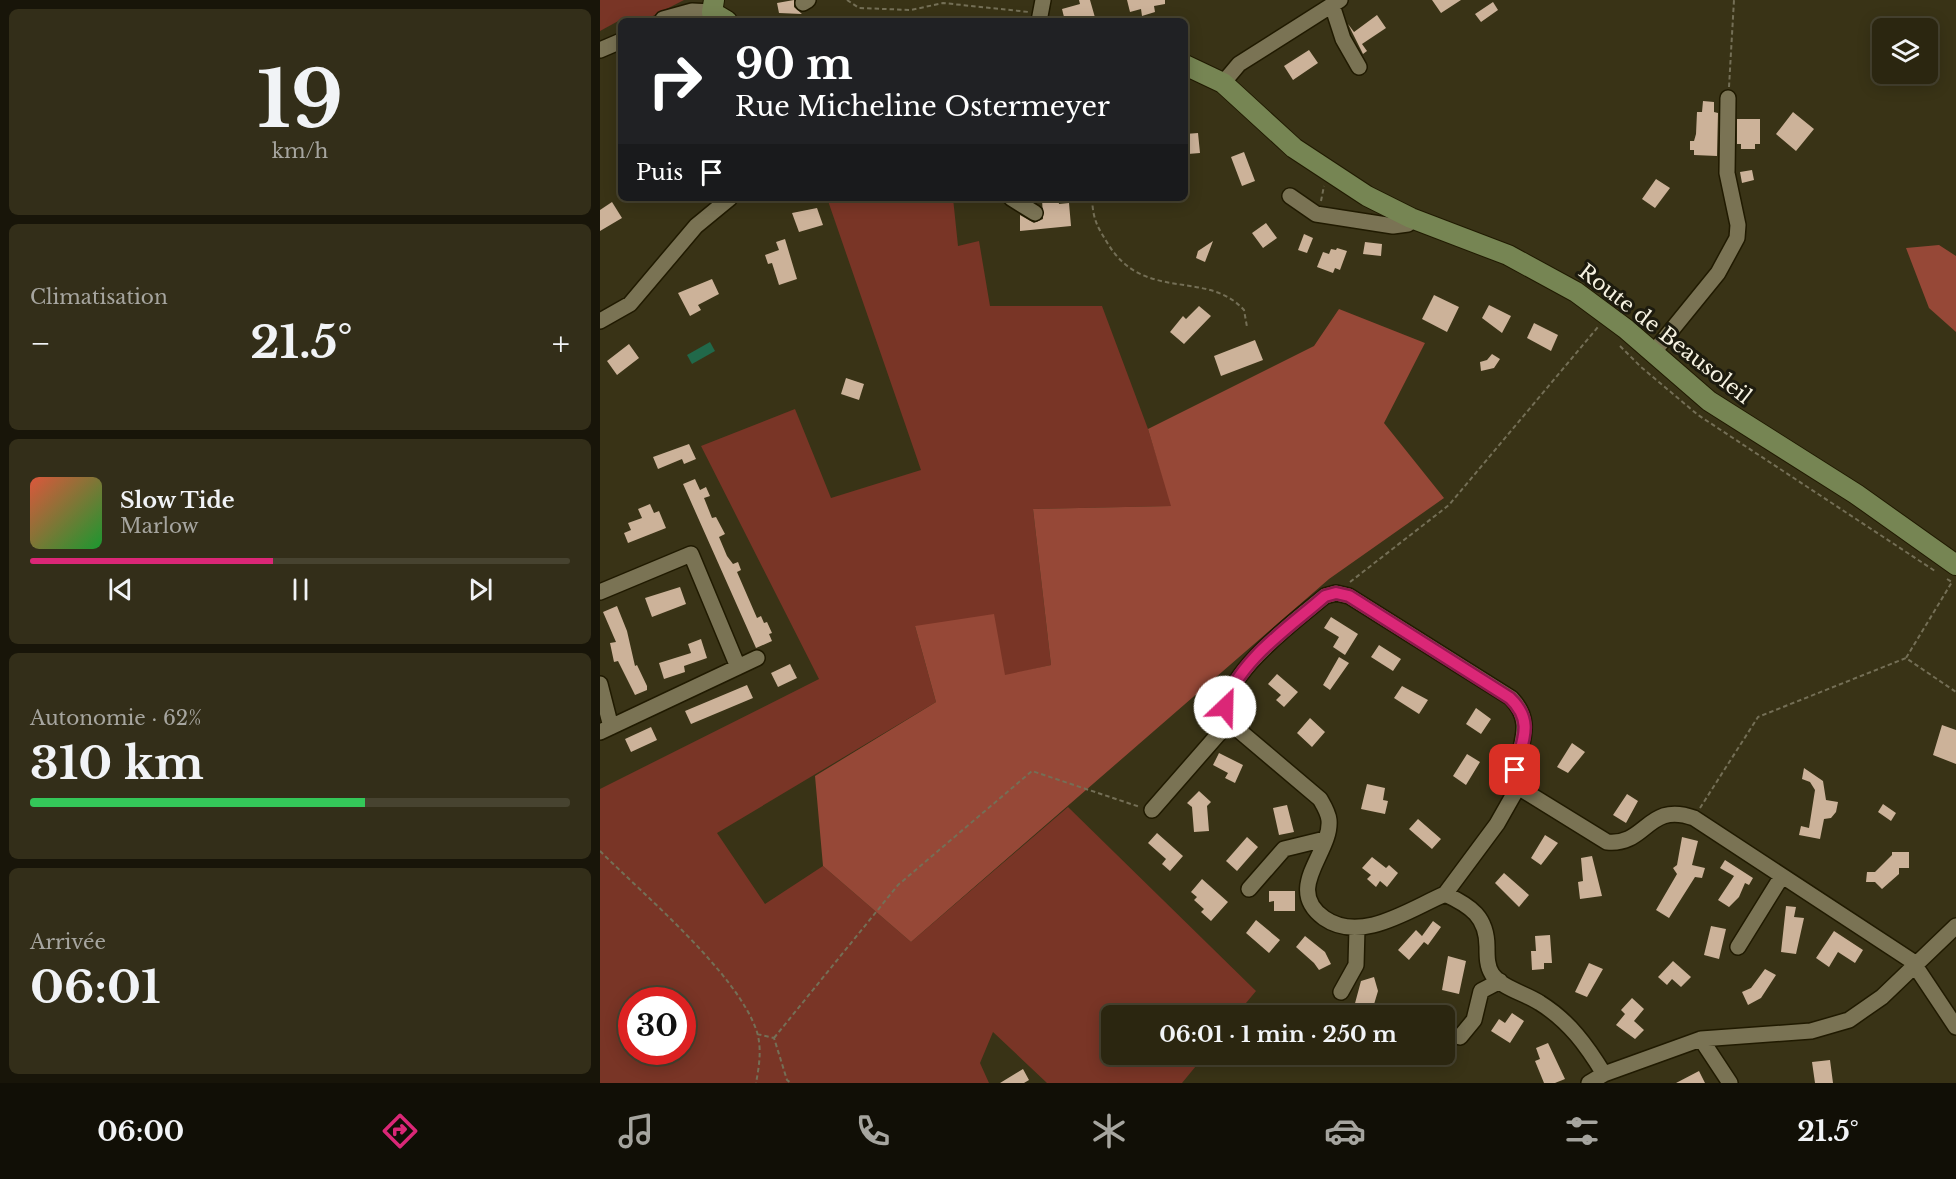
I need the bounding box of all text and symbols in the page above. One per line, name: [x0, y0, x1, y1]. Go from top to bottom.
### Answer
map controls: [1872, 18, 1938, 84]
button: layers: [1872, 18, 1938, 84]
text: 90 m: [735, 38, 853, 90]
icon: right: [636, 42, 714, 120]
text: 19: [257, 51, 343, 148]
text: Rue Micheline Ostermeyer: [735, 90, 1110, 123]
text: km/h: [272, 139, 328, 163]
icon: arrive: [695, 156, 728, 189]
text: Puis: [636, 159, 683, 186]
street label: Route de Beausoleil: [1573, 258, 1757, 410]
text: Climatisation: [30, 285, 168, 309]
text: 21.5°: [250, 314, 353, 370]
text: −: [30, 323, 51, 364]
text: +: [552, 323, 570, 364]
text: Slow Tide: [120, 487, 235, 514]
text: Marlow: [120, 514, 199, 538]
icon: previous: [104, 573, 137, 606]
icon: pause: [284, 573, 317, 606]
icon: next: [464, 573, 497, 606]
position arrow: [1193, 675, 1257, 739]
text: Autonomie · 62%: [30, 706, 202, 730]
text: 310 km: [30, 735, 204, 791]
pin: [1489, 744, 1540, 795]
icon: arrive: [1498, 753, 1531, 786]
text: Arrivée: [30, 930, 106, 954]
text: 06:01: [30, 959, 161, 1015]
speed limit sign: 30: [618, 987, 696, 1065]
text: 06:01 · 1 min · 250 m: [1159, 1021, 1397, 1048]
icon: directions: [379, 1110, 421, 1152]
icon: music: [615, 1110, 657, 1152]
icon: phone: [852, 1110, 894, 1152]
icon: climate: [1088, 1110, 1130, 1152]
icon: car: [1324, 1110, 1366, 1152]
icon: filters: [1561, 1110, 1603, 1152]
text: 06:00: [97, 1115, 184, 1148]
text: 21.5°: [1797, 1115, 1859, 1148]

